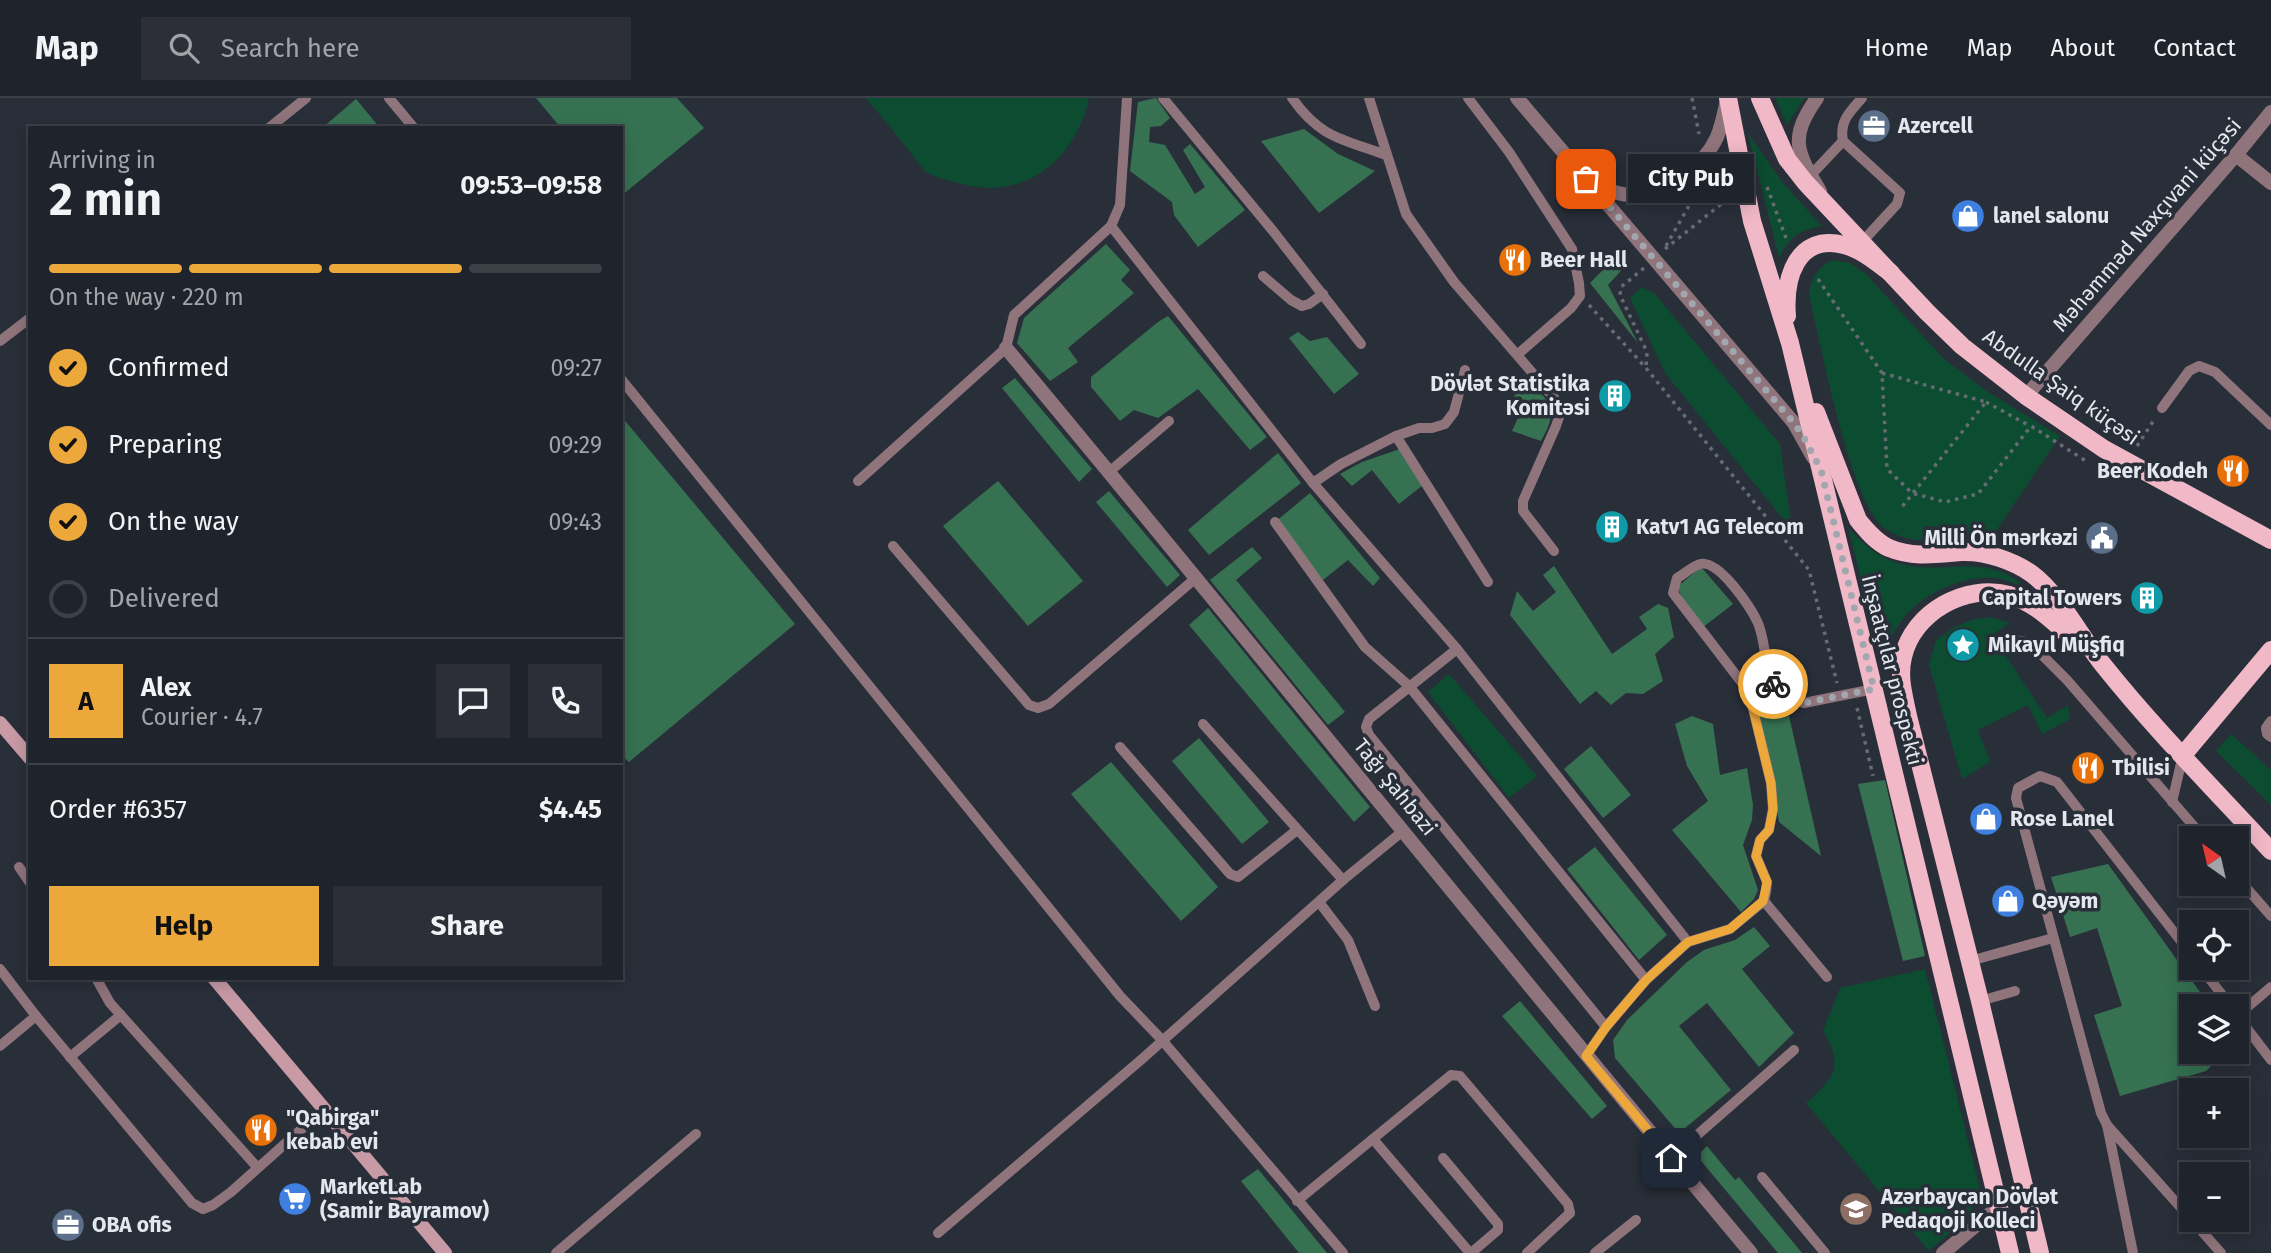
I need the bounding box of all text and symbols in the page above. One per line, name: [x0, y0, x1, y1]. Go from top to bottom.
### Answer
search box: [141, 17, 631, 80]
text: Map: [35, 28, 99, 68]
icon: search: [165, 29, 203, 67]
text: Search here: [221, 33, 360, 64]
text: Home: [1865, 34, 1929, 62]
text: Map: [1967, 34, 2013, 62]
text: About: [2051, 34, 2115, 62]
text: Contact: [2153, 34, 2236, 62]
office icon: Azercell: [1855, 107, 1893, 145]
place label: Azercell: [1897, 113, 1974, 139]
street label: Məhəmməd Naxçıvani küçəsi: [2047, 113, 2247, 337]
text: Arriving in: [49, 146, 156, 174]
pin: [1556, 149, 1616, 209]
callout: City Pub: [1628, 154, 1754, 204]
icon: bag: [1567, 160, 1605, 198]
text: City Pub: [1648, 164, 1734, 192]
text: 09:53–09:58: [460, 170, 602, 201]
text: 2 min: [49, 172, 162, 227]
shop icon: lanel salonu: [1949, 197, 1987, 235]
place label: lanel salonu: [1993, 203, 2109, 229]
restaurant icon: Beer Hall: [1496, 241, 1534, 279]
place label: Beer Hall: [1540, 247, 1628, 273]
text: On the way · 220 m: [49, 283, 244, 311]
street label: Abdulla Şaiq küçəsi: [1978, 323, 2144, 451]
icon: check: [49, 349, 87, 387]
text: Confirmed: [108, 352, 229, 383]
text: 09:27: [550, 354, 602, 382]
place label: Dövlət Statistika Komitəsi: [1430, 371, 1590, 421]
building icon: Dövlət Statistika Komitəsi: [1596, 377, 1634, 415]
icon: check: [49, 426, 87, 464]
text: Preparing: [108, 429, 221, 460]
text: 09:29: [549, 431, 602, 459]
restaurant icon: Beer Kodeh: [2214, 452, 2252, 490]
place label: Beer Kodeh: [2097, 458, 2208, 484]
icon: check: [49, 503, 87, 541]
text: On the way: [108, 506, 239, 537]
text: 09:43: [549, 508, 602, 536]
building icon: Katv1 AG Telecom: [1593, 508, 1631, 546]
place label: Katv1 AG Telecom: [1636, 514, 1804, 540]
public building icon: Milli Ön mərkəzi: [2083, 519, 2121, 557]
place label: Milli Ön mərkəzi: [1924, 524, 2078, 551]
street label: İnşaatçılar prospekti: [1856, 572, 1928, 768]
building icon: Capital Towers: [2128, 579, 2166, 617]
text: Delivered: [108, 583, 220, 614]
place label: Capital Towers: [1982, 585, 2122, 611]
place icon: Mikayıl Müşfiq: [1944, 626, 1982, 664]
place label: Mikayıl Müşfiq: [1988, 632, 2125, 658]
courier: [1738, 649, 1808, 719]
button: chat: [436, 664, 510, 738]
button: phone: [528, 664, 602, 738]
icon: bike: [1754, 665, 1792, 703]
text: Alex: [141, 672, 191, 703]
text: A: [78, 686, 94, 717]
text: Courier · 4.7: [141, 703, 263, 731]
street label: Tağı Şahbazi: [1348, 733, 1442, 841]
restaurant icon: Tbilisi: [2069, 749, 2107, 787]
place label: Tbilisi: [2112, 755, 2170, 781]
text: Order #6357: [49, 794, 187, 825]
text: $4.45: [539, 794, 602, 825]
shop icon: Rose Lanel: [1967, 800, 2005, 838]
place label: Rose Lanel: [2010, 806, 2114, 832]
north arrow: [2179, 826, 2249, 896]
map controls: [2179, 826, 2249, 1232]
shop icon: Qəyəm: [1989, 882, 2027, 920]
button: Help: [49, 886, 319, 966]
button: Share: [333, 886, 602, 966]
place label: Qəyəm: [2032, 888, 2098, 914]
button: locate: [2179, 910, 2249, 980]
button: layers: [2179, 994, 2249, 1064]
button: +: [2179, 1078, 2249, 1148]
place label: "Qabirga" kebab evi: [286, 1105, 379, 1155]
restaurant icon: "Qabirga" kebab evi: [242, 1111, 280, 1149]
pin: [1641, 1128, 1701, 1188]
icon: home: [1652, 1139, 1690, 1177]
button: −: [2179, 1162, 2249, 1232]
place label: MarketLab (Samir Bayramov): [320, 1174, 489, 1224]
supermarket icon: MarketLab (Samir Bayramov): [276, 1180, 314, 1218]
place label: Azərbaycan Dövlət Pedaqoji Kolleci: [1880, 1184, 2059, 1234]
school or university icon: Azərbaycan Dövlət Pedaqoji Kolleci: [1837, 1190, 1875, 1228]
office icon: OBA ofis: [49, 1206, 87, 1244]
place label: OBA ofis: [92, 1212, 172, 1238]

